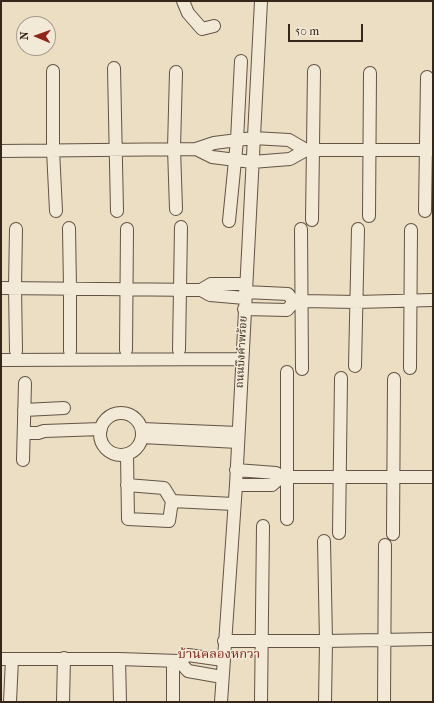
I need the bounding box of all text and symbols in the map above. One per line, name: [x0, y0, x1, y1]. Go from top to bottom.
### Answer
north arrow: [16, 16, 56, 56]
scale bar: [290, 16, 365, 42]
text: 50 m: [295, 24, 319, 38]
text: N: [18, 31, 31, 40]
street label: ถนนบึงคำพร้อย: [234, 316, 250, 388]
district label: บ้านคลองหกวา: [178, 647, 260, 663]

